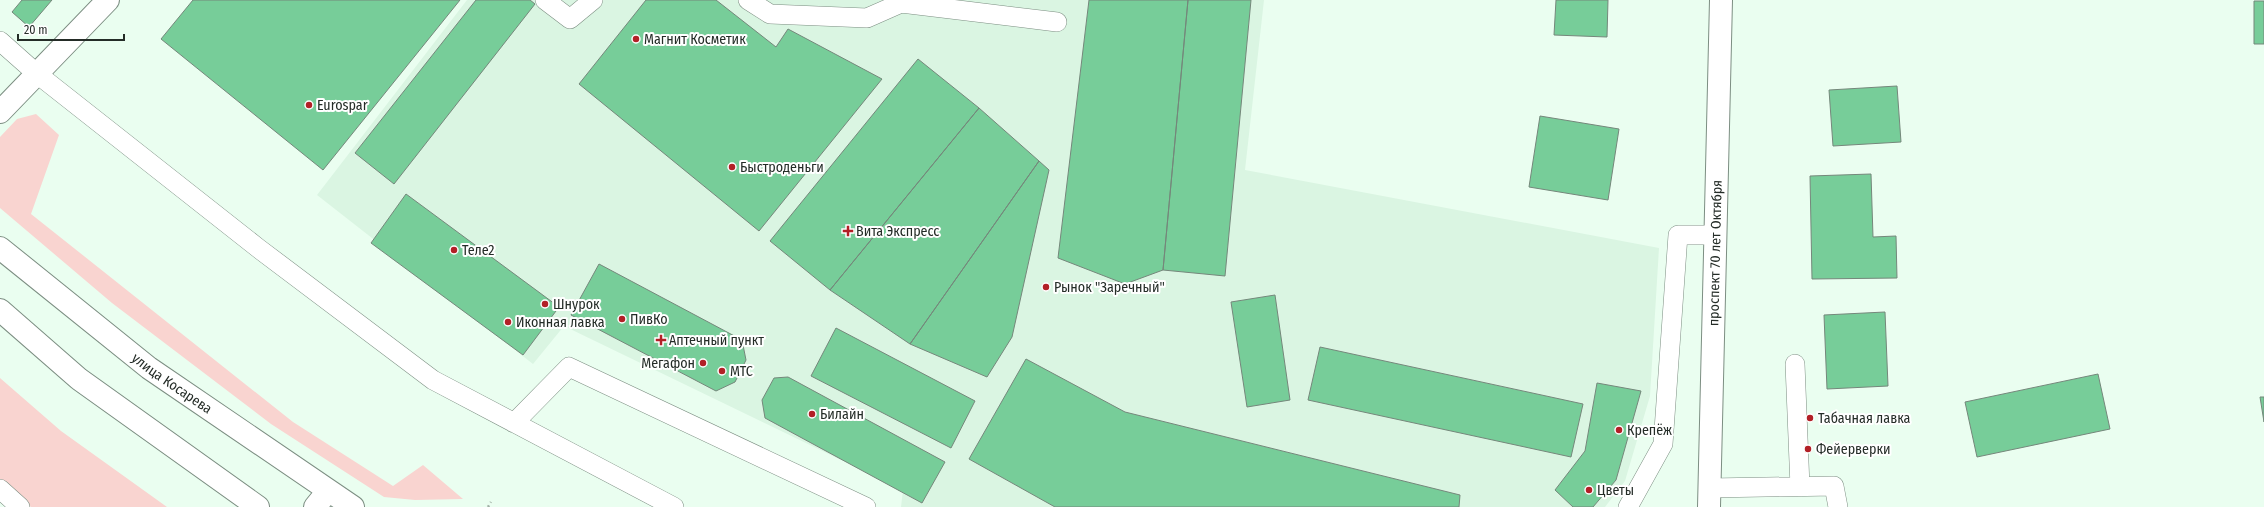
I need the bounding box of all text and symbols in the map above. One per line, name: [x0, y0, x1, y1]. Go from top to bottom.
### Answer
scale bar: [18, 16, 124, 42]
text: 20 m: [24, 23, 48, 37]
place label: Магнит Косметик: [644, 31, 746, 48]
marker: Магнит Косметик: [631, 34, 641, 44]
place label: Eurospar: [317, 97, 368, 114]
marker: Eurospar: [304, 100, 314, 110]
place label: Быстроденьги: [740, 159, 824, 176]
marker: Быстроденьги: [727, 162, 737, 172]
street label: проспект 70 лет Октября: [1705, 180, 1725, 326]
place label: Вита Экспресс: [856, 223, 939, 240]
marker: Вита Экспресс: [843, 226, 853, 236]
place label: Теле2: [462, 242, 495, 259]
marker: Теле2: [449, 245, 459, 255]
place label: Рынок "Заречный": [1054, 279, 1165, 296]
marker: Рынок "Заречный": [1041, 282, 1051, 292]
place label: Шнурок: [553, 296, 600, 313]
marker: Шнурок: [540, 299, 550, 309]
place label: ПивКо: [630, 311, 668, 328]
place label: Иконная лавка: [516, 314, 605, 331]
marker: ПивКо: [617, 314, 627, 324]
marker: Иконная лавка: [503, 317, 513, 327]
place label: Аптечный пункт: [669, 332, 764, 349]
marker: Аптечный пункт: [656, 335, 666, 345]
street label: улица Косарева: [129, 349, 216, 417]
place label: Мегафон: [641, 355, 695, 372]
marker: Мегафон: [698, 358, 708, 368]
place label: МТС: [730, 363, 753, 380]
marker: МТС: [717, 366, 727, 376]
place label: Билайн: [820, 406, 864, 423]
marker: Билайн: [807, 409, 817, 419]
place label: Табачная лавка: [1818, 410, 1911, 427]
marker: Табачная лавка: [1805, 413, 1815, 423]
place label: Крепёж: [1627, 422, 1672, 439]
marker: Крепёж: [1614, 425, 1624, 435]
place label: Фейерверки: [1816, 441, 1891, 458]
marker: Фейерверки: [1803, 444, 1813, 454]
place label: Цветы: [1597, 482, 1634, 499]
marker: Цветы: [1584, 485, 1594, 495]

